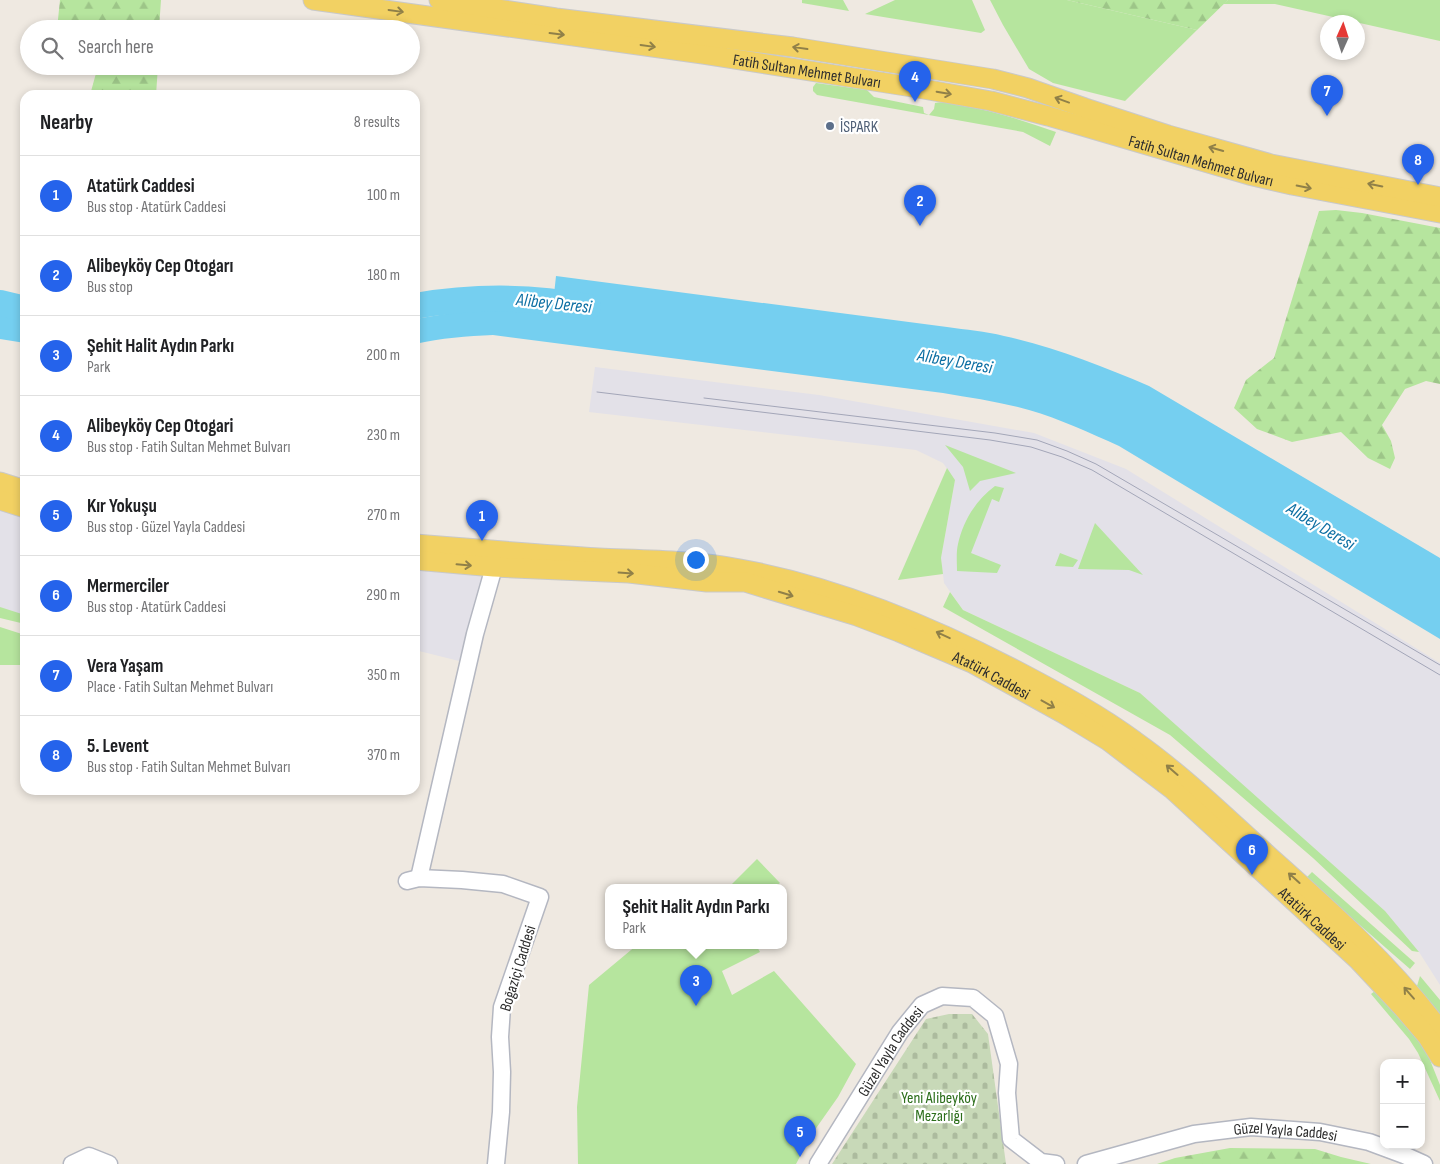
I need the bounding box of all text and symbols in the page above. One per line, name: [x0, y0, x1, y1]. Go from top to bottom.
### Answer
one-way arrow: [388, 6, 404, 16]
north arrow: [1320, 15, 1365, 60]
search box: [20, 20, 420, 75]
one-way arrow: [549, 29, 565, 39]
icon: search: [38, 34, 66, 62]
text: Search here: [78, 36, 154, 59]
one-way arrow: [639, 41, 655, 51]
one-way arrow: [792, 43, 808, 53]
street label: Fatih Sultan Mehmet Bulvarı: [731, 51, 882, 93]
pin: 4: [899, 61, 931, 102]
pin: 7: [1311, 75, 1343, 116]
one-way arrow: [935, 88, 951, 98]
one-way arrow: [1054, 95, 1070, 104]
text: Nearby: [40, 110, 93, 135]
text: 8 results: [354, 113, 400, 132]
place label: İSPARK: [840, 118, 879, 137]
marker: İSPARK: [824, 120, 836, 132]
street label: Fatih Sultan Mehmet Bulvarı: [1126, 132, 1275, 191]
one-way arrow: [1209, 143, 1225, 153]
pin: 8: [1402, 144, 1434, 185]
text: Atatürk Caddesi: [87, 175, 195, 198]
one-way arrow: [1367, 179, 1383, 189]
one-way arrow: [1295, 183, 1311, 192]
pin: 2: [904, 185, 936, 226]
text: 1: [53, 186, 59, 205]
text: 100 m: [367, 186, 400, 205]
text: Bus stop · Atatürk Caddesi: [87, 198, 226, 217]
text: Alibeyköy Cep Otogarı: [87, 255, 233, 278]
text: 2: [52, 266, 60, 285]
text: 180 m: [367, 266, 400, 285]
text: Bus stop: [87, 278, 133, 297]
water label: Alibey Deresi: [514, 289, 593, 318]
text: Şehit Halit Aydın Parkı: [87, 335, 234, 358]
water label: Alibey Deresi: [915, 344, 995, 379]
text: 3: [52, 346, 60, 365]
text: 200 m: [366, 346, 400, 365]
text: Park: [87, 358, 110, 377]
text: Alibeyköy Cep Otogari: [87, 415, 233, 438]
text: 4: [52, 426, 60, 445]
text: 230 m: [367, 426, 400, 445]
text: Bus stop · Fatih Sultan Mehmet Bulvarı: [87, 438, 291, 457]
text: Kır Yokuşu: [87, 495, 157, 518]
water label: Alibey Deresi: [1282, 497, 1359, 555]
pin: 1: [466, 500, 498, 541]
text: 5: [52, 506, 60, 525]
text: 270 m: [367, 506, 400, 525]
text: Bus stop · Güzel Yayla Caddesi: [87, 518, 245, 537]
your location: [683, 547, 709, 573]
one-way arrow: [455, 560, 471, 569]
one-way arrow: [618, 569, 634, 578]
text: Mermerciler: [87, 575, 169, 598]
text: 6: [52, 586, 60, 605]
text: 290 m: [366, 586, 400, 605]
one-way arrow: [778, 590, 794, 600]
text: Bus stop · Atatürk Caddesi: [87, 598, 226, 617]
one-way arrow: [936, 630, 951, 639]
street label: Atatürk Caddesi: [949, 648, 1033, 704]
text: Vera Yaşam: [87, 655, 163, 678]
text: 7: [53, 666, 59, 685]
text: 350 m: [367, 666, 400, 685]
text: Place · Fatih Sultan Mehmet Bulvarı: [87, 678, 273, 697]
one-way arrow: [1040, 700, 1054, 710]
text: 5. Levent: [87, 735, 149, 758]
text: 8: [52, 746, 60, 765]
text: 370 m: [367, 746, 400, 765]
text: Bus stop · Fatih Sultan Mehmet Bulvarı: [87, 758, 291, 777]
one-way arrow: [1166, 765, 1179, 776]
pin: 6: [1236, 834, 1268, 875]
one-way arrow: [1288, 872, 1301, 884]
street label: Atatürk Caddesi: [1273, 883, 1349, 955]
popup: [605, 884, 787, 949]
text: Şehit Halit Aydın Parkı: [622, 896, 770, 919]
text: Park: [622, 919, 646, 938]
street label: Boğaziçi Caddesi: [496, 923, 541, 1014]
pin: 3: [680, 965, 712, 1006]
one-way arrow: [1403, 986, 1415, 999]
street label: Güzel Yayla Caddesi: [854, 1003, 928, 1100]
map controls: [1380, 1059, 1425, 1149]
button: +: [1380, 1059, 1425, 1104]
park label: Yeni Alibeyköy Mezarlığı: [901, 1089, 977, 1126]
button: −: [1380, 1104, 1425, 1149]
pin: 5: [784, 1116, 816, 1157]
street label: Güzel Yayla Caddesi: [1232, 1119, 1339, 1146]

